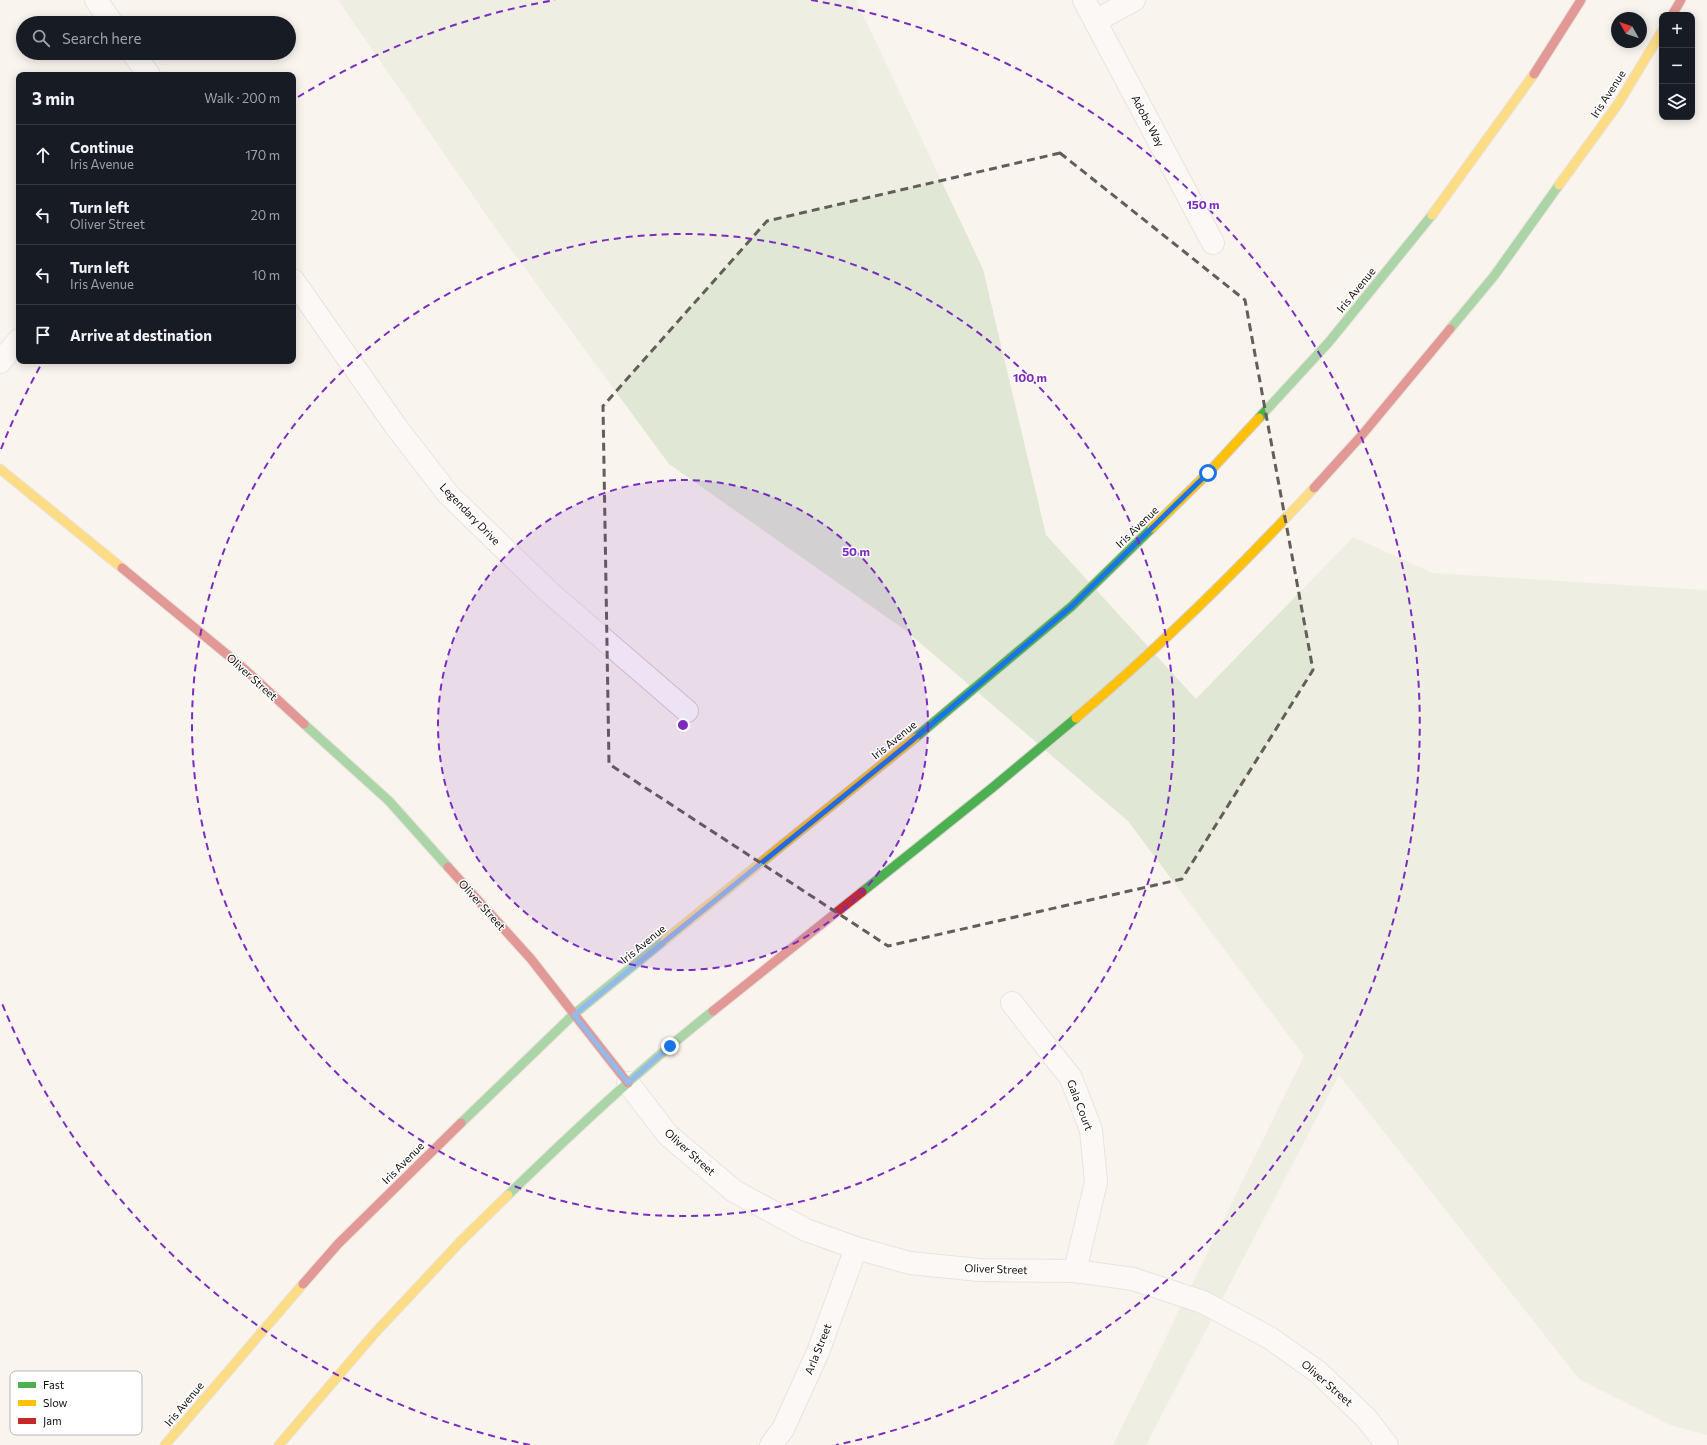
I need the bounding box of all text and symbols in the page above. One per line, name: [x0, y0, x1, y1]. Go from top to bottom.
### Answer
north arrow: [1611, 12, 1647, 48]
map controls: [1659, 12, 1695, 120]
button: +: [1659, 12, 1695, 48]
search box: [16, 16, 296, 60]
icon: search: [30, 27, 52, 49]
text: Search here: [62, 29, 141, 47]
button: −: [1659, 48, 1695, 84]
street label: Iris Avenue: [1587, 67, 1628, 120]
button: layers: [1659, 84, 1695, 120]
text: 3 min: [32, 88, 75, 109]
text: Walk · 200 m: [204, 90, 280, 106]
street label: Adobe Way: [1129, 93, 1168, 149]
text: Continue: [70, 138, 134, 156]
icon: ahead: [32, 144, 54, 166]
text: 170 m: [245, 147, 280, 163]
text: Iris Avenue: [70, 156, 134, 172]
text: 150 m: [1186, 197, 1220, 211]
text: Turn left: [70, 198, 129, 216]
icon: left: [32, 204, 54, 226]
text: 20 m: [251, 207, 280, 223]
text: Oliver Street: [70, 216, 145, 232]
text: Turn left: [70, 258, 129, 276]
icon: left: [32, 264, 54, 286]
street label: Iris Avenue: [1334, 264, 1378, 315]
text: 10 m: [252, 267, 280, 283]
text: Iris Avenue: [70, 276, 134, 292]
icon: arrive: [32, 324, 54, 346]
text: Arrive at destination: [70, 326, 212, 344]
text: 100 m: [1013, 370, 1047, 384]
route start: [1199, 464, 1217, 482]
street label: Legendary Drive: [438, 480, 503, 547]
street label: Iris Avenue: [1113, 503, 1161, 550]
text: 50 m: [842, 544, 870, 558]
street label: Oliver Street: [224, 651, 281, 703]
street label: Iris Avenue: [869, 717, 919, 762]
centre of rings: [676, 718, 690, 732]
street label: Oliver Street: [456, 877, 509, 933]
street label: Iris Avenue: [618, 921, 668, 966]
route end: [661, 1037, 679, 1055]
street label: Gala Court: [1065, 1077, 1096, 1133]
street label: Oliver Street: [662, 1126, 719, 1178]
street label: Iris Avenue: [379, 1139, 427, 1186]
street label: Oliver Street: [964, 1261, 1028, 1276]
street label: Arla Street: [801, 1321, 834, 1376]
street label: Oliver Street: [1299, 1357, 1356, 1409]
legend: [10, 1371, 142, 1435]
text: Fast: [43, 1378, 65, 1391]
street label: Iris Avenue: [161, 1379, 206, 1429]
text: Slow: [43, 1396, 68, 1409]
text: Jam: [43, 1414, 62, 1428]

